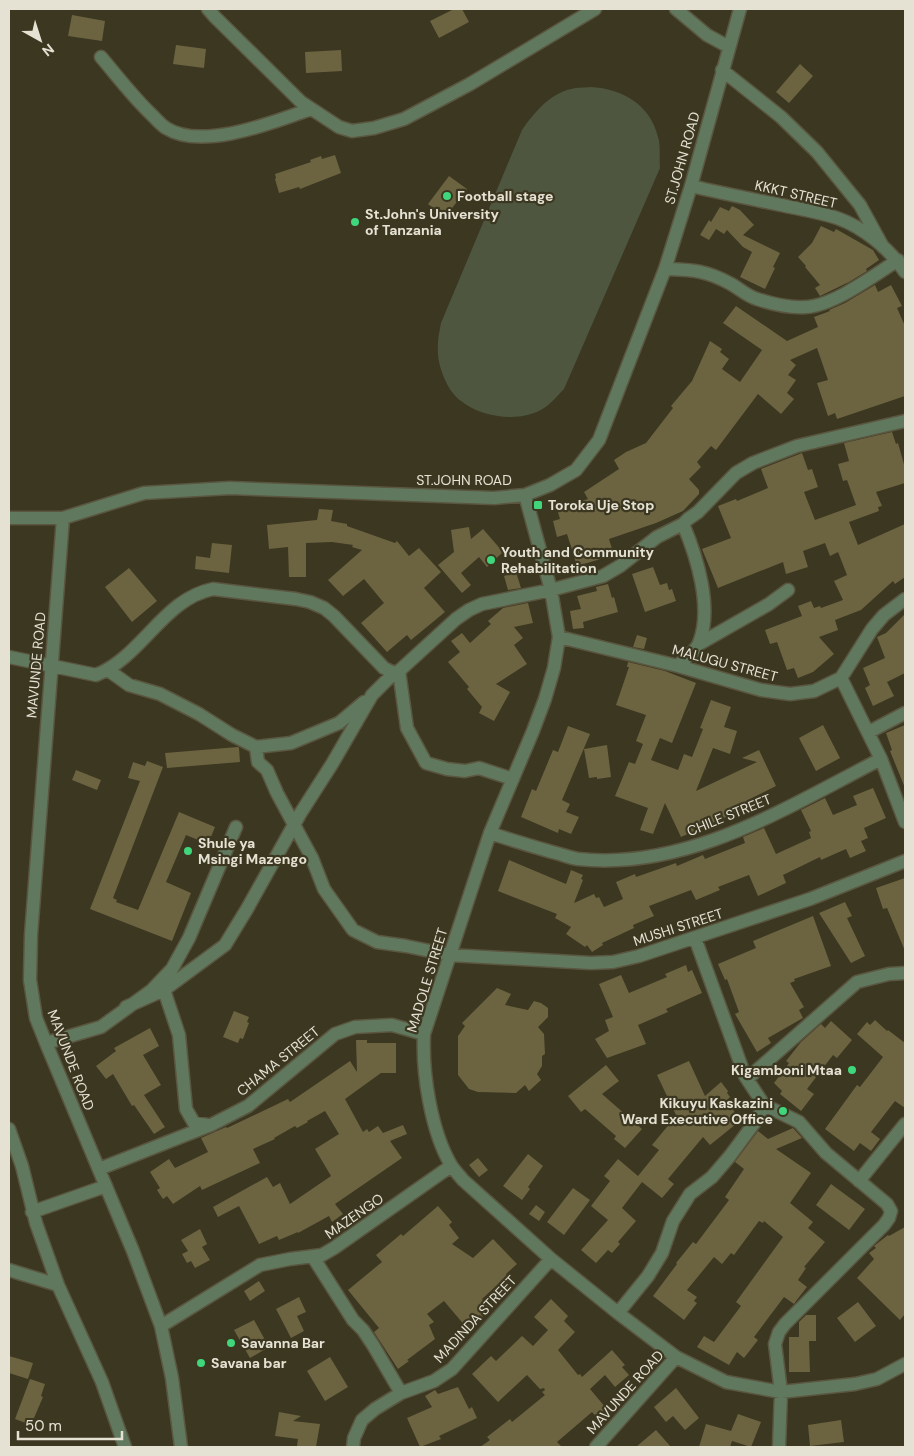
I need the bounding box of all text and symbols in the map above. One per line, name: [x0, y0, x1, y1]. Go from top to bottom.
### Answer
north arrow: [15, 15, 65, 65]
text: N: [39, 40, 58, 60]
street label: ST.JOHN ROAD: [660, 110, 704, 206]
street label: KKKT STREET: [753, 176, 839, 212]
place label: Football stage: [457, 187, 553, 205]
marker: Football stage: [441, 190, 453, 202]
place label: St.John's University of Tanzania: [365, 205, 499, 239]
marker: St.John's University of Tanzania: [349, 216, 361, 228]
street label: ST.JOHN ROAD: [416, 471, 512, 489]
place label: Toroka Uje Stop: [548, 496, 654, 514]
marker: Toroka Uje Stop: [532, 499, 544, 511]
place label: Youth and Community Rehabilitation: [501, 543, 654, 577]
marker: Youth and Community Rehabilitation: [485, 554, 497, 566]
street label: MAVUNDE ROAD: [22, 611, 50, 719]
street label: MALUGU STREET: [670, 640, 780, 686]
street label: CHILE STREET: [684, 790, 774, 840]
place label: Shule ya Msingi Mazengo: [198, 834, 307, 868]
marker: Shule ya Msingi Mazengo: [182, 845, 194, 857]
street label: MUSHI STREET: [631, 904, 725, 950]
street label: MADOLE STREET: [403, 925, 451, 1034]
street label: MAVUNDE ROAD: [44, 1007, 98, 1113]
street label: CHAMA STREET: [233, 1022, 323, 1100]
place label: Kigamboni Mtaa: [731, 1061, 842, 1079]
marker: Kigamboni Mtaa: [846, 1064, 858, 1076]
place label: Kikuyu Kaskazini Ward Executive Office: [621, 1094, 773, 1128]
marker: Kikuyu Kaskazini Ward Executive Office: [777, 1105, 789, 1117]
street label: MAZENGO: [321, 1189, 387, 1243]
street label: MADINDA STREET: [430, 1271, 520, 1367]
place label: Savanna Bar: [241, 1334, 325, 1352]
marker: Savanna Bar: [225, 1337, 237, 1349]
street label: MAVUNDE ROAD: [583, 1346, 667, 1438]
place label: Savana bar: [211, 1354, 287, 1372]
marker: Savana bar: [195, 1357, 207, 1369]
scale bar: [18, 1408, 121, 1440]
text: 50 m: [25, 1416, 62, 1436]

